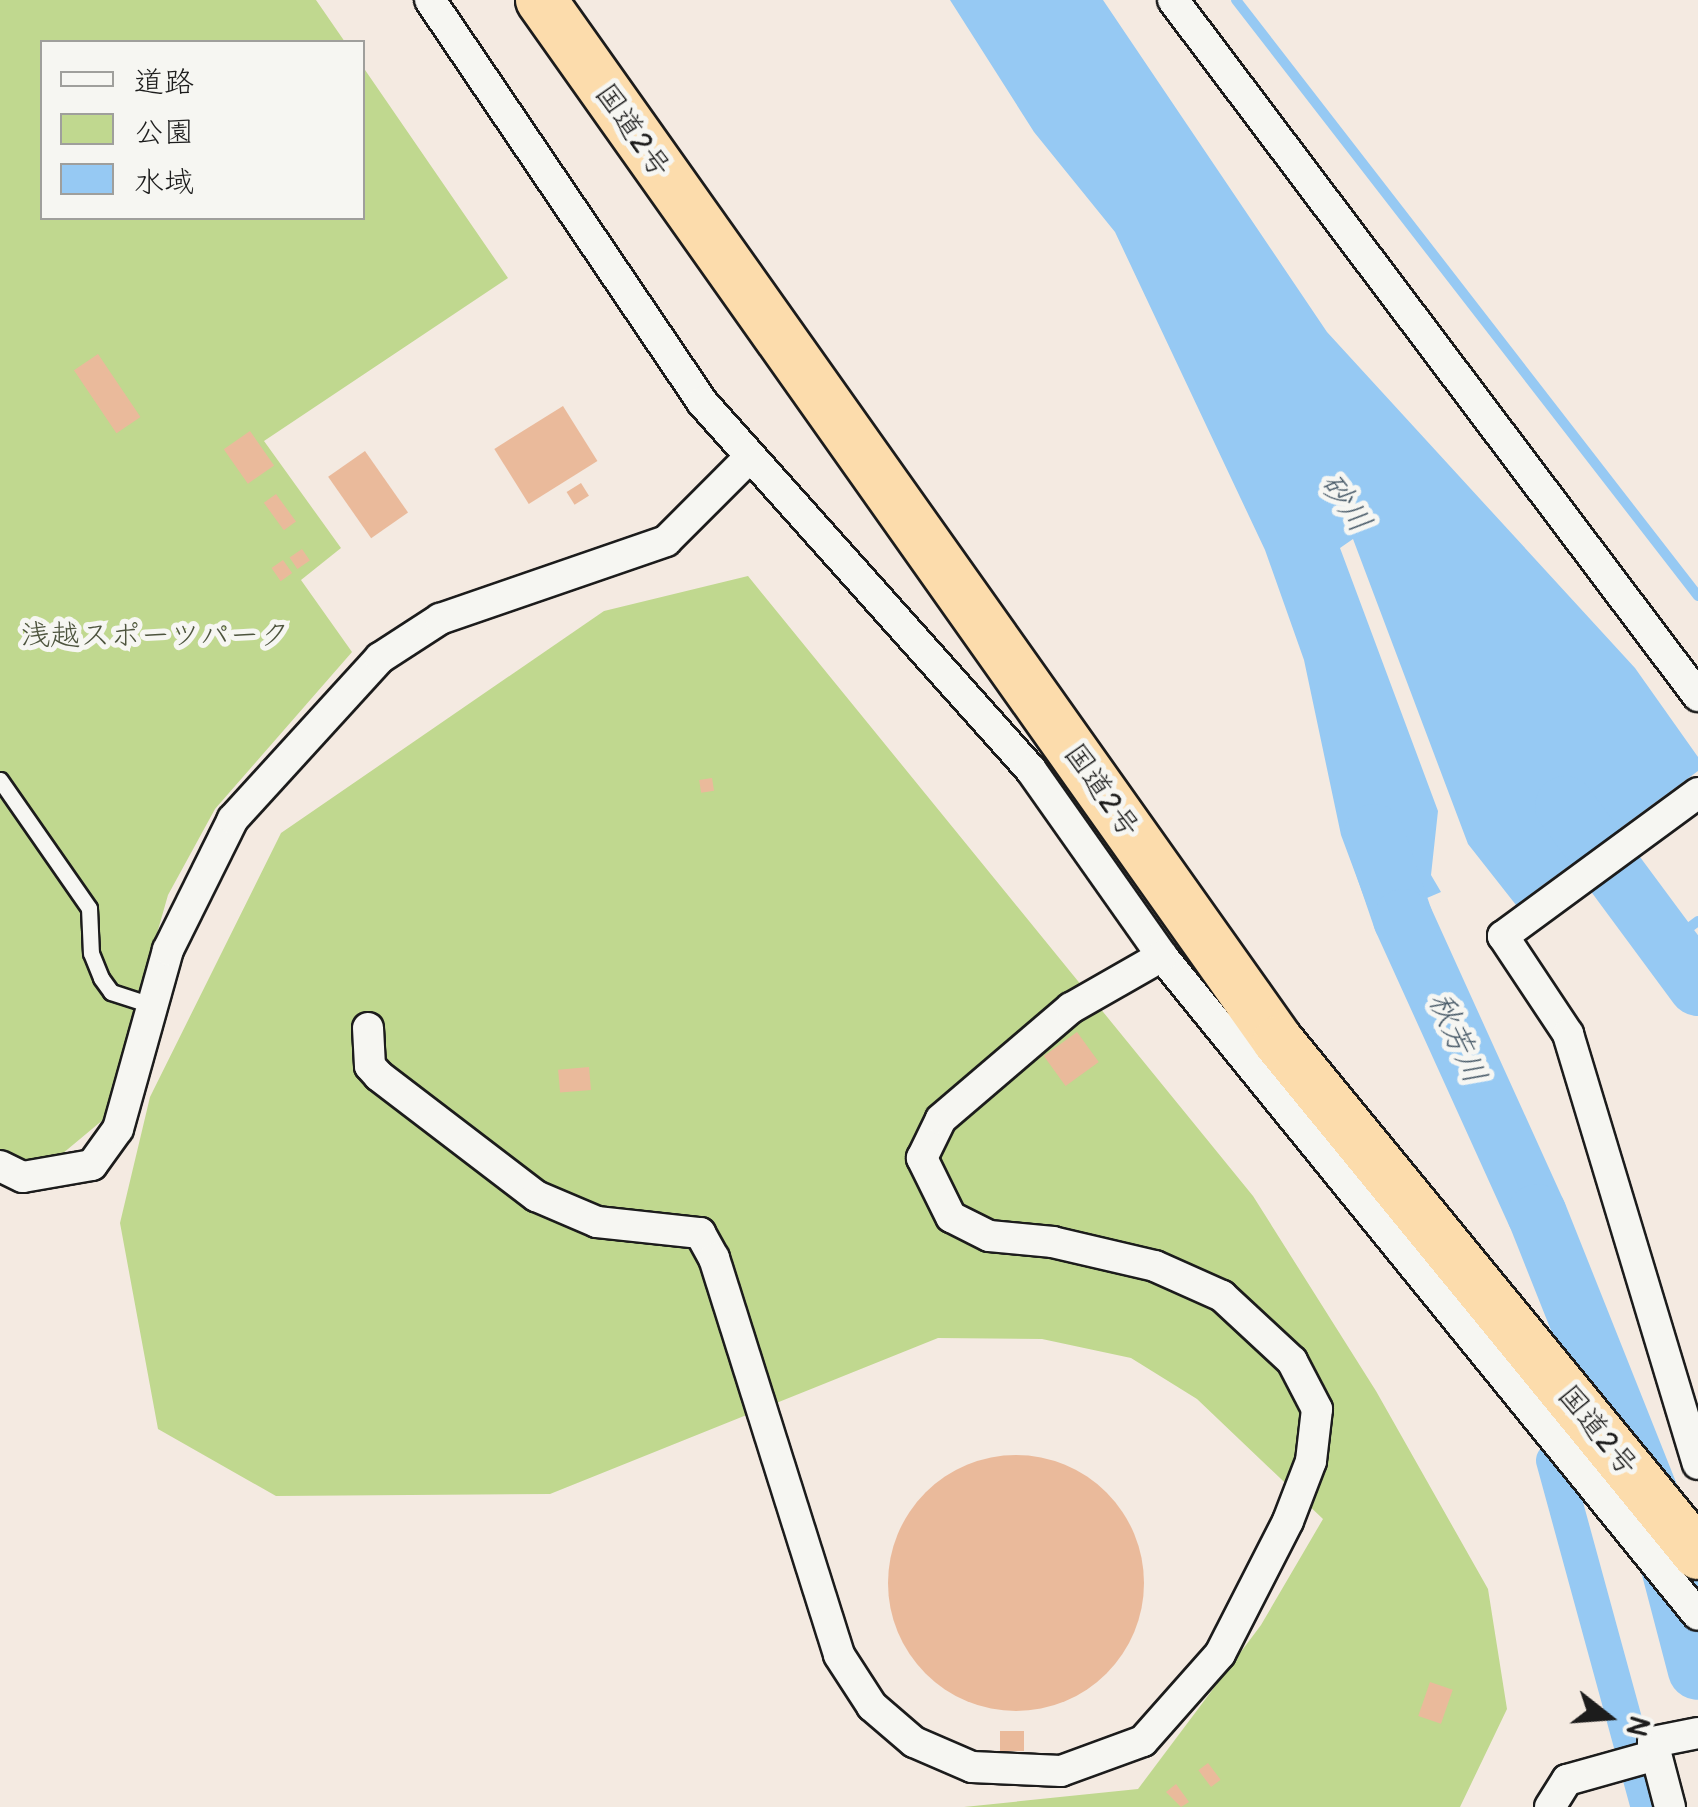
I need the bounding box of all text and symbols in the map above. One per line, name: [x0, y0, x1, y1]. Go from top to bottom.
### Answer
legend: [40, 40, 365, 220]
text: 道路: [134, 64, 194, 101]
street label: 国道2号: [587, 77, 677, 185]
text: 公園: [134, 114, 194, 151]
text: 水域: [134, 164, 194, 201]
water label: 砂川: [1311, 466, 1379, 540]
park label: 浅越スポーツパーク: [20, 618, 290, 654]
street label: 国道2号: [1056, 737, 1146, 845]
water label: 秋芳川: [1420, 986, 1494, 1090]
street label: 国道2号: [1549, 1378, 1645, 1484]
north arrow: [1558, 1667, 1658, 1767]
text: N: [1618, 1712, 1657, 1740]

